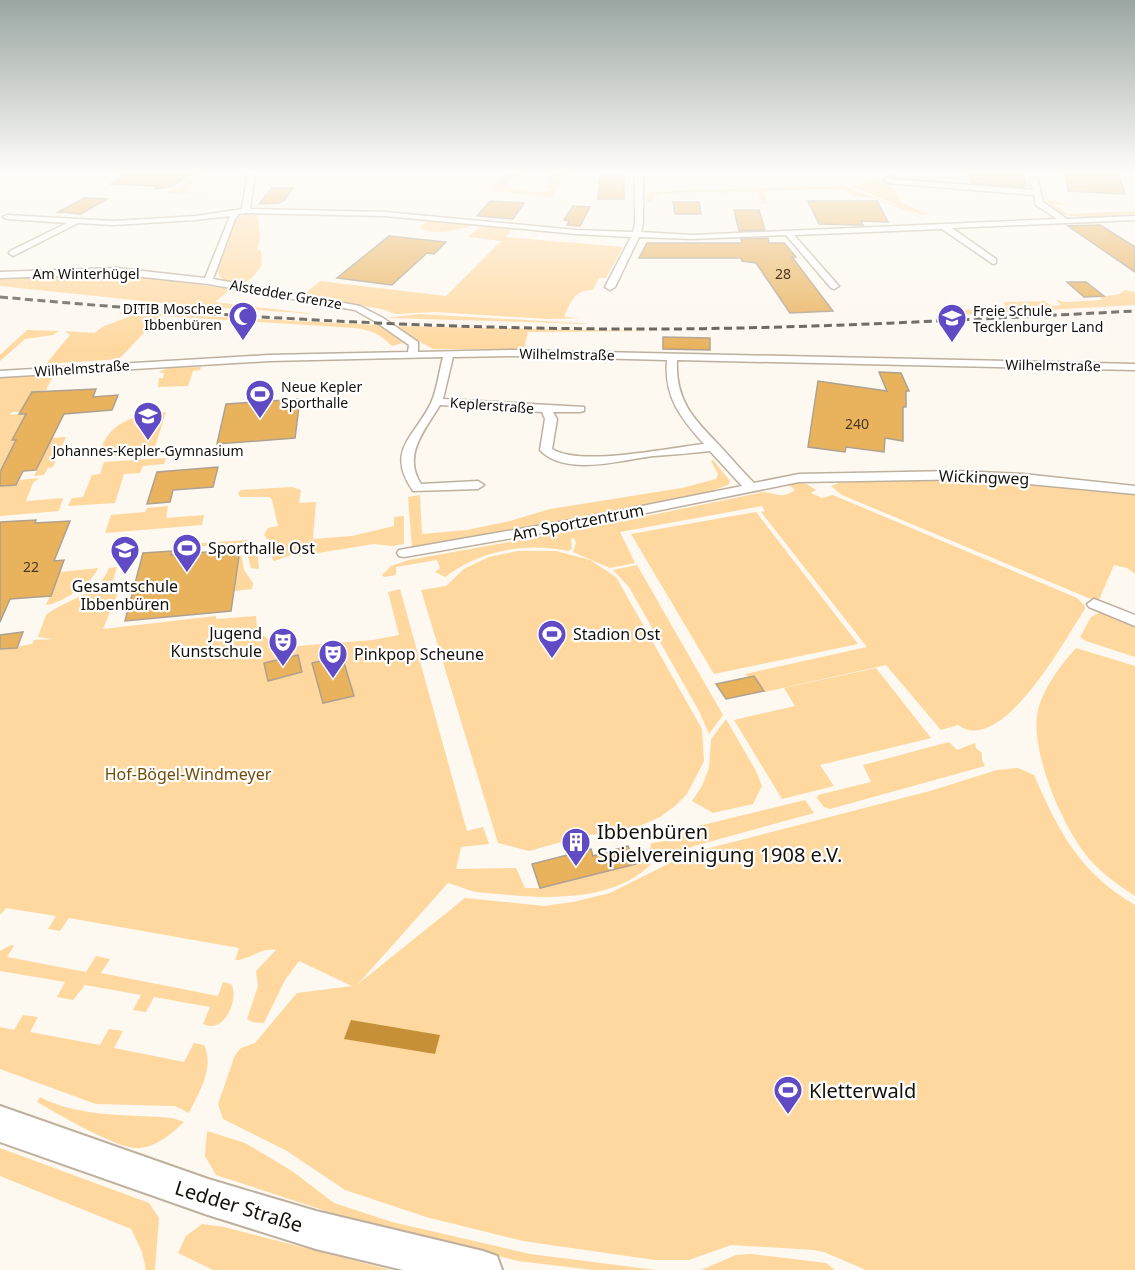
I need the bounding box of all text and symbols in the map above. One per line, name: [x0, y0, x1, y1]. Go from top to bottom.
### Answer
street label: Am Winterhügel: [32, 264, 140, 283]
house number: 28: [775, 264, 791, 283]
street label: Alstedder Grenze: [228, 275, 344, 313]
place label: DITIB Moschee Ibbenbüren: [123, 299, 222, 334]
mosque icon: DITIB Moschee Ibbenbüren: [227, 300, 259, 342]
place label: Freie Schule Tecklenburger Land: [973, 301, 1103, 336]
school or university icon: Freie Schule Tecklenburger Land: [936, 302, 968, 344]
street label: Wilhelmstraße: [519, 344, 615, 364]
street label: Wilhelmstraße: [34, 355, 130, 381]
street label: Wilhelmstraße: [1005, 355, 1101, 375]
place label: Neue Kepler Sporthalle: [281, 377, 362, 412]
sports icon: Neue Kepler Sporthalle: [244, 378, 276, 420]
street label: Keplerstraße: [449, 393, 535, 417]
school or university icon: Johannes-Kepler-Gymnasium: [132, 400, 164, 442]
house number: 240: [845, 414, 869, 433]
place label: Johannes-Kepler-Gymnasium: [50, 441, 244, 460]
street label: Wickingweg: [938, 464, 1030, 490]
street label: Am Sportzentrum: [510, 498, 646, 546]
sports icon: Sporthalle Ost: [171, 532, 203, 574]
school or university icon: Gesamtschule Ibbenbüren: [109, 534, 141, 576]
place label: Sporthalle Ost: [208, 537, 315, 559]
house number: 22: [23, 557, 39, 576]
place label: Gesamtschule Ibbenbüren: [72, 575, 178, 615]
sports icon: Stadion Ost: [536, 618, 568, 660]
place label: Jugend Kunstschule: [171, 622, 262, 662]
place label: Stadion Ost: [573, 623, 660, 645]
theatre icon: Jugend Kunstschule: [267, 626, 299, 668]
theatre icon: Pinkpop Scheune: [317, 638, 349, 680]
place label: Pinkpop Scheune: [354, 643, 484, 665]
park label: Hof-Bögel-Windmeyer: [105, 763, 272, 785]
place label: Ibbenbüren Spielvereinigung 1908 e.V.: [597, 818, 842, 868]
building icon: Ibbenbüren Spielvereinigung 1908 e.V.: [560, 826, 592, 868]
sports icon: Kletterwald: [772, 1074, 804, 1116]
place label: Kletterwald: [809, 1077, 916, 1104]
street label: Ledder Straße: [172, 1174, 306, 1238]

